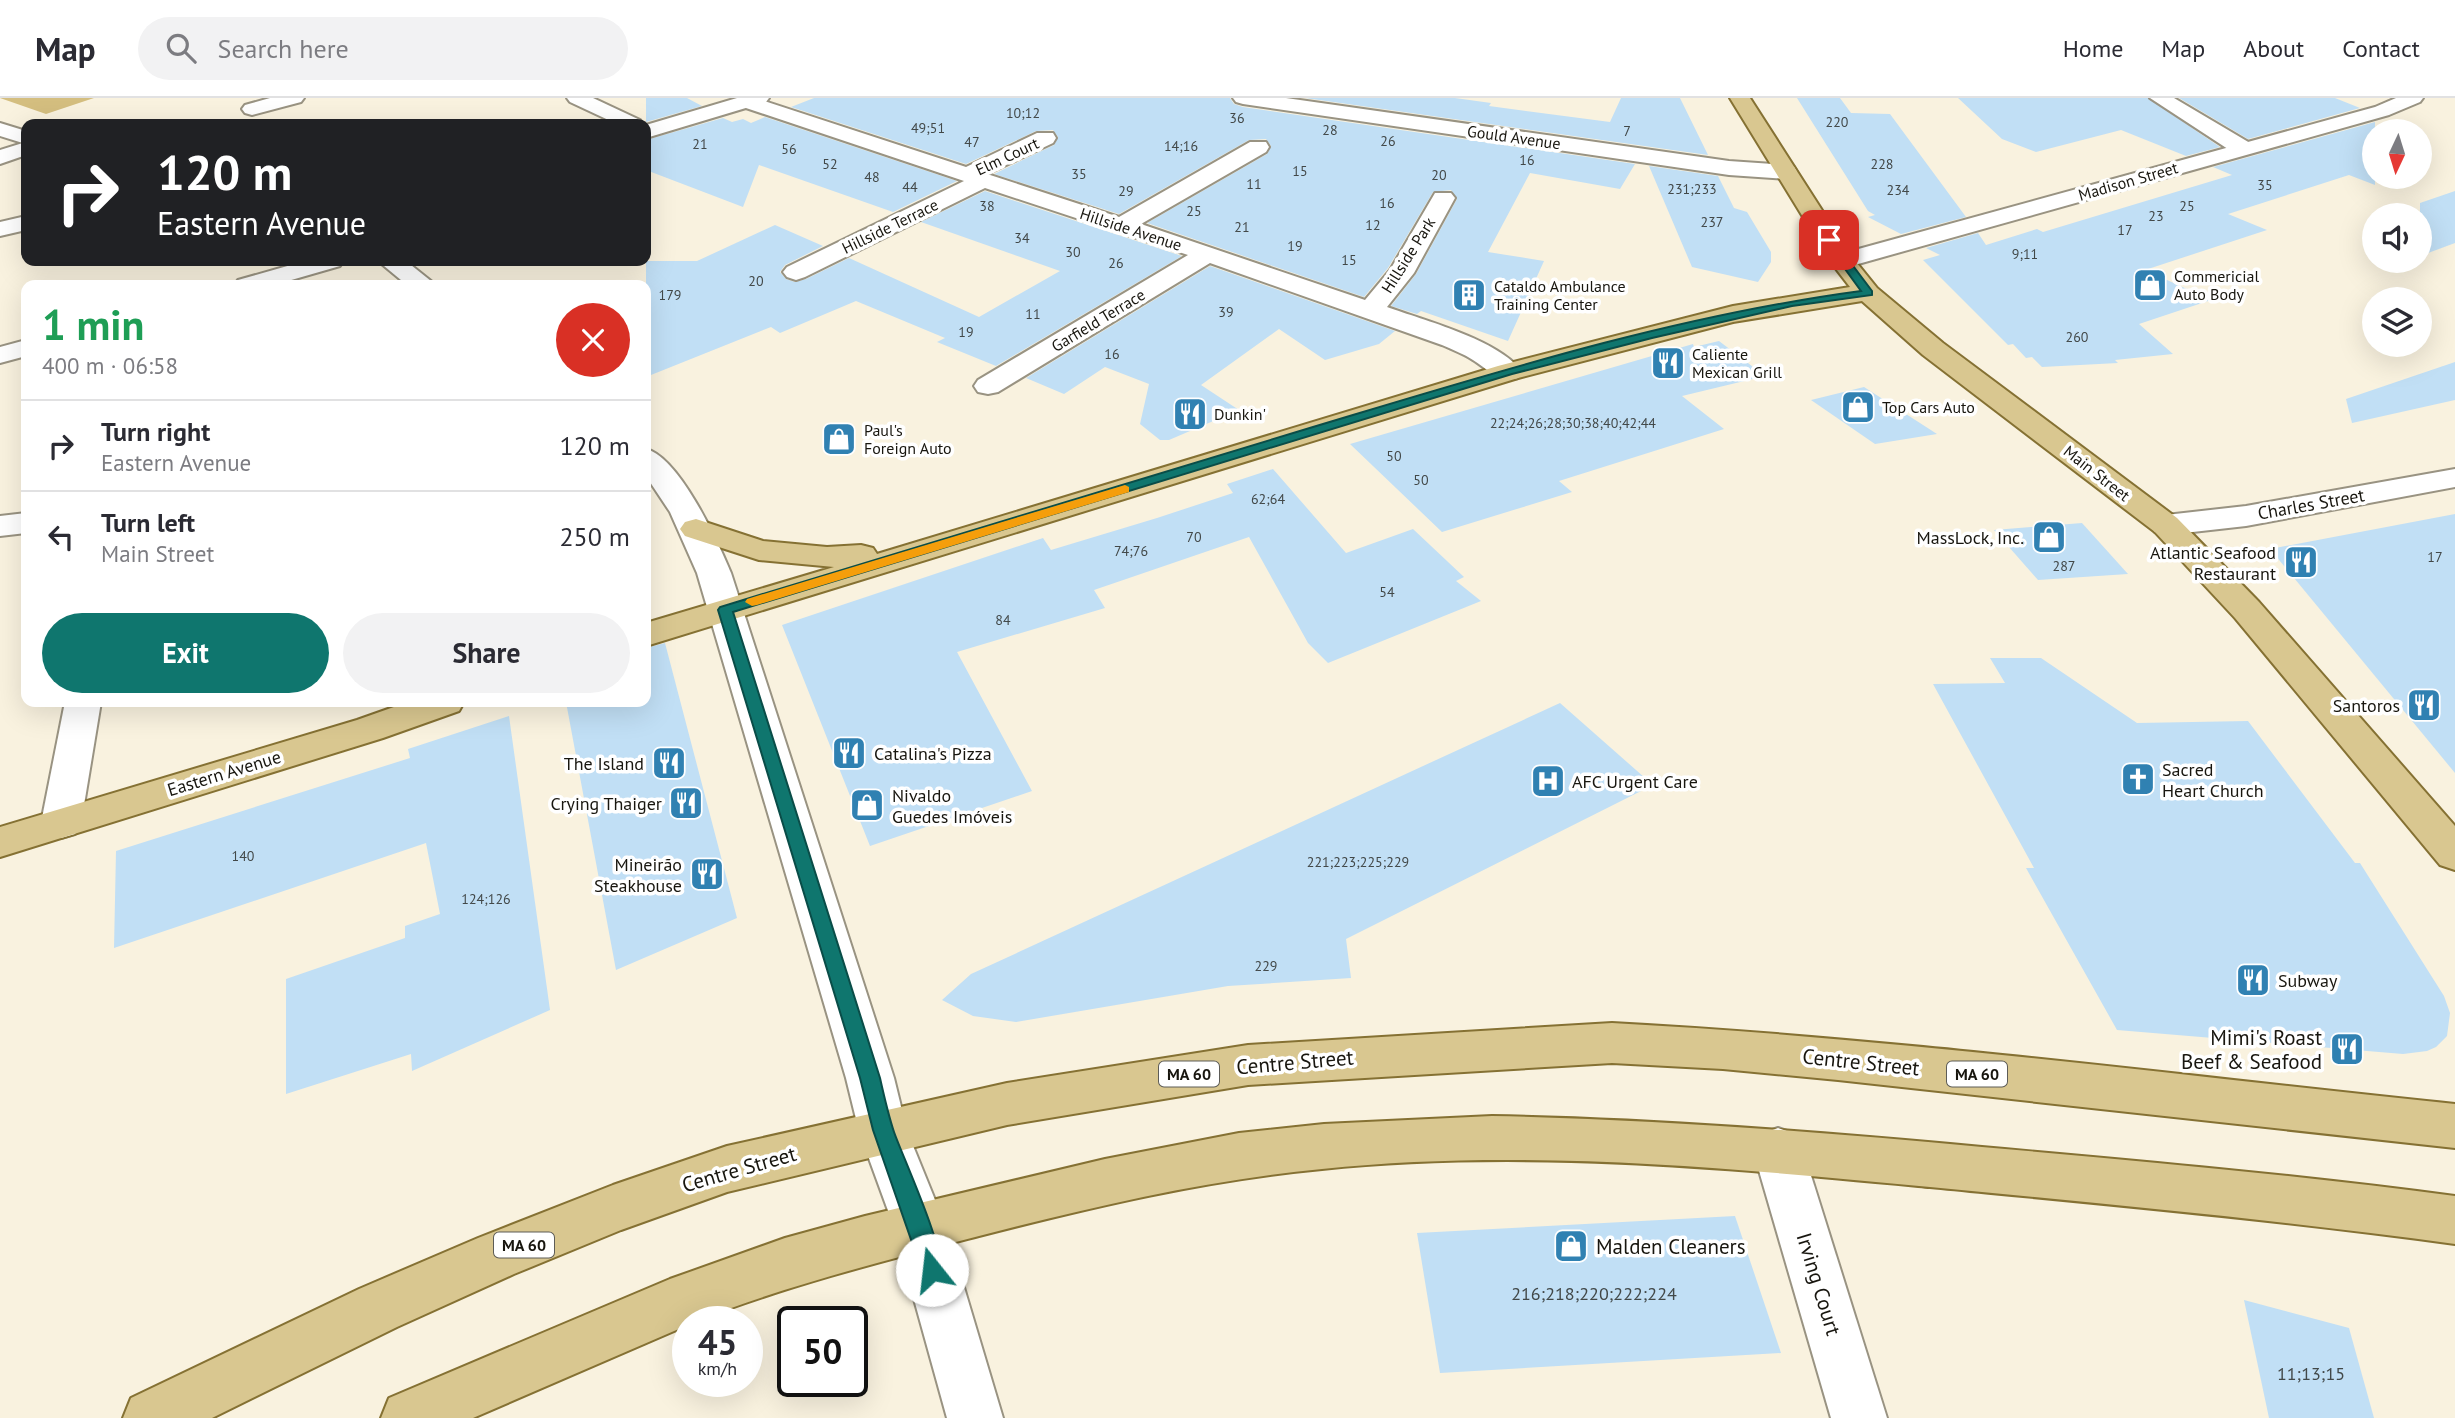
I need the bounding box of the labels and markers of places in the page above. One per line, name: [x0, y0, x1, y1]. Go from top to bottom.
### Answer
pin: [1799, 210, 1859, 270]
shop icon: Commericial Auto Body: [2131, 266, 2169, 304]
place label: Commericial Auto Body: [2174, 266, 2259, 304]
building icon: Cataldo Ambulance Training Center: [1450, 276, 1488, 314]
place label: Cataldo Ambulance Training Center: [1494, 276, 1626, 314]
restaurant icon: Caliente Mexican Grill: [1649, 344, 1687, 382]
place label: Caliente Mexican Grill: [1692, 344, 1782, 382]
shop icon: Top Cars Auto: [1839, 388, 1877, 426]
restaurant icon: Dunkin': [1171, 395, 1209, 433]
place label: Top Cars Auto: [1882, 397, 1975, 417]
place label: Dunkin': [1214, 404, 1266, 424]
shop icon: Paul's Foreign Auto: [820, 420, 858, 458]
place label: Paul's Foreign Auto: [864, 420, 952, 458]
shop icon: MassLock, Inc.: [2030, 518, 2068, 556]
place label: MassLock, Inc.: [1917, 526, 2024, 549]
place label: Atlantic Seafood Restaurant: [2150, 541, 2276, 585]
restaurant icon: Atlantic Seafood Restaurant: [2282, 543, 2320, 581]
restaurant icon: Santoros: [2405, 686, 2443, 724]
place label: Santoros: [2333, 694, 2400, 717]
restaurant icon: Catalina's Pizza: [830, 734, 868, 772]
place label: Catalina's Pizza: [874, 742, 992, 765]
restaurant icon: The Island: [650, 744, 688, 782]
place label: The Island: [564, 752, 644, 775]
place label: Sacred Heart Church: [2162, 758, 2264, 802]
church icon: Sacred Heart Church: [2119, 760, 2157, 798]
hospital icon: AFC Urgent Care: [1529, 762, 1567, 800]
place label: AFC Urgent Care: [1572, 770, 1698, 793]
restaurant icon: Crying Thaiger: [667, 784, 705, 822]
place label: Nivaldo Guedes Imóveis: [892, 784, 1012, 828]
shop icon: Nivaldo Guedes Imóveis: [848, 786, 886, 824]
place label: Crying Thaiger: [550, 792, 662, 815]
place label: Mineirão Steakhouse: [594, 853, 682, 897]
restaurant icon: Mineirão Steakhouse: [688, 855, 726, 893]
restaurant icon: Subway: [2234, 961, 2272, 999]
place label: Subway: [2278, 969, 2338, 992]
place label: Mimi's Roast Beef & Seafood: [2181, 1024, 2322, 1075]
restaurant icon: Mimi's Roast Beef & Seafood: [2328, 1030, 2366, 1068]
shop icon: Malden Cleaners: [1552, 1227, 1590, 1265]
place label: Malden Cleaners: [1596, 1233, 1746, 1260]

